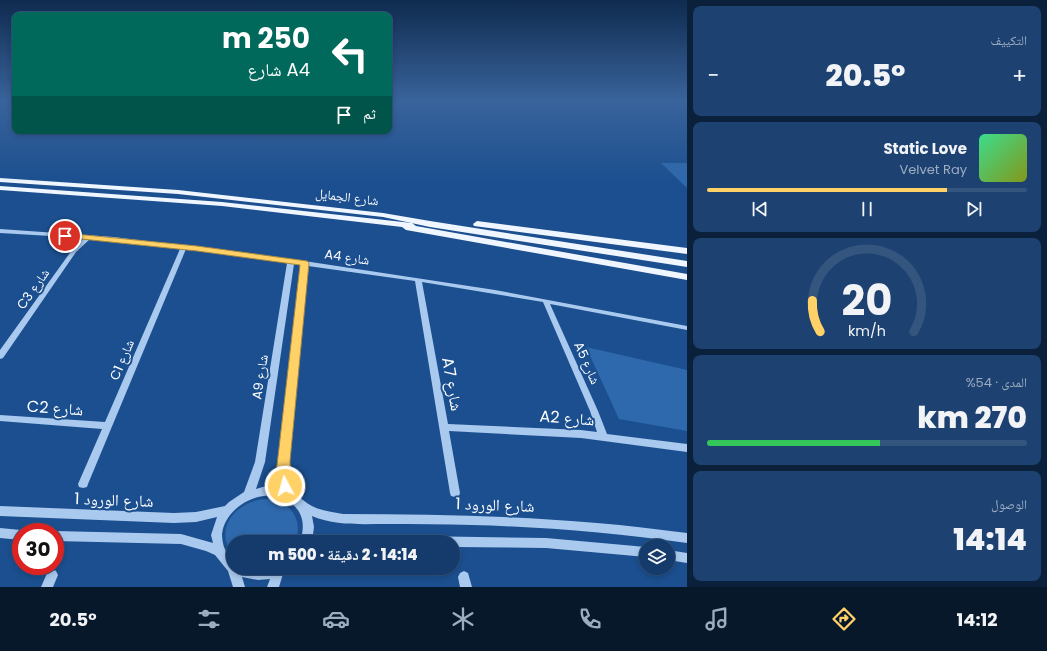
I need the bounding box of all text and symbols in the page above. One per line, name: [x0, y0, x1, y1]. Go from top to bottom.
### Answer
text: 250 m: [222, 19, 310, 58]
icon: left: [324, 28, 376, 80]
text: التكييف: [991, 31, 1027, 50]
text: 20.5°: [826, 54, 905, 97]
text: A4 شارع: [248, 57, 310, 82]
text: −: [707, 60, 719, 91]
text: +: [1012, 60, 1027, 91]
text: ثم: [363, 103, 376, 124]
icon: arrive: [333, 104, 355, 126]
text: Static Love: [883, 138, 967, 159]
text: Velvet Ray: [899, 160, 967, 179]
street label: شارع الجمايل: [314, 184, 380, 210]
icon: previous: [749, 198, 771, 220]
icon: pause: [856, 198, 878, 220]
icon: next: [963, 198, 985, 220]
pin: [48, 219, 82, 253]
icon: arrive: [54, 225, 76, 247]
street label: A4 شارع: [323, 244, 371, 270]
street label: C3 شارع: [12, 265, 54, 313]
text: 20: [842, 270, 892, 329]
text: km/h: [848, 320, 886, 340]
street label: C1 شارع: [105, 337, 139, 383]
street label: A5 شارع: [569, 339, 605, 387]
street label: A9 شارع: [247, 353, 273, 401]
street label: A7 شارع: [436, 355, 468, 413]
text: المدى · 54%: [966, 373, 1027, 392]
street label: C2 شارع: [26, 395, 84, 421]
text: 270 km: [917, 396, 1027, 439]
street label: A2 شارع: [539, 405, 595, 431]
position arrow: [264, 465, 306, 507]
street label: شارع الورود 1: [74, 487, 154, 513]
street label: شارع الورود 1: [455, 492, 535, 518]
text: الوصول: [991, 495, 1027, 514]
text: 14:14: [953, 518, 1027, 561]
speed limit sign: 30: [12, 523, 64, 575]
map controls: [639, 539, 675, 575]
button: layers: [639, 539, 675, 575]
text: 14:14 · 2 دقيقة · 500 m: [268, 544, 418, 565]
icon: filters: [195, 605, 223, 633]
icon: car: [322, 605, 350, 633]
icon: climate: [449, 605, 477, 633]
icon: phone: [576, 605, 604, 633]
icon: music: [703, 605, 731, 633]
icon: directions: [830, 605, 858, 633]
text: 20.5°: [49, 607, 97, 632]
text: 14:12: [956, 607, 998, 632]

